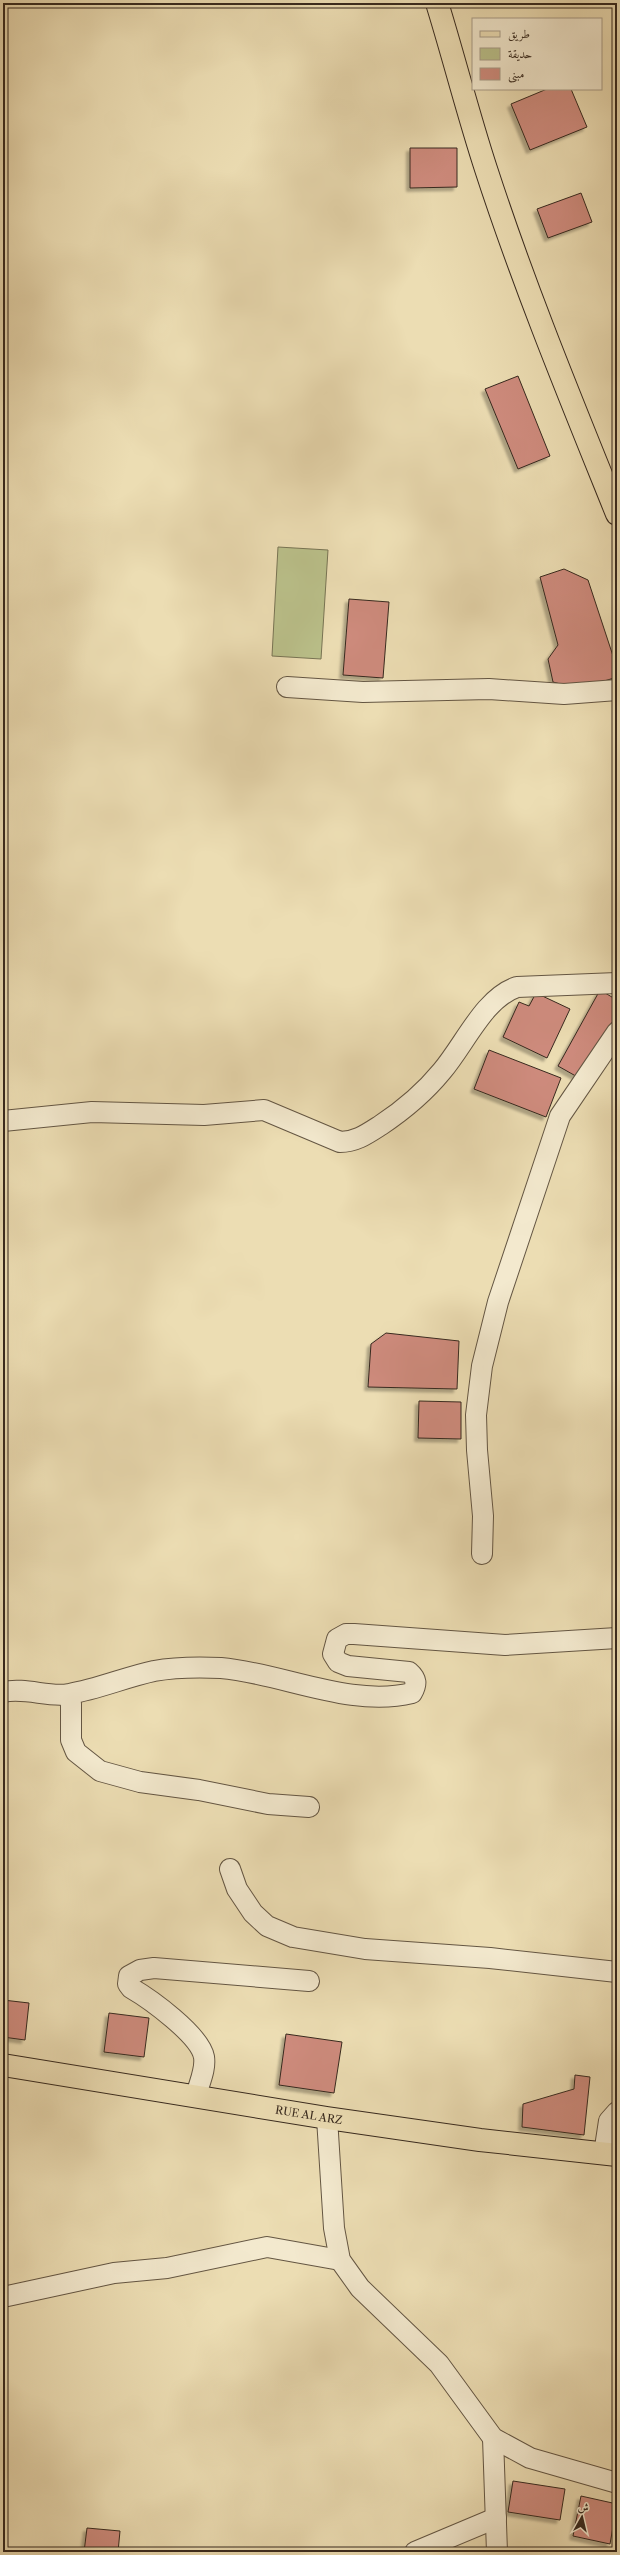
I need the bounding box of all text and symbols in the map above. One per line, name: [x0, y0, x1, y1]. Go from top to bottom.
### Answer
legend: [472, 18, 602, 90]
text: طريق: [508, 26, 530, 42]
text: حديقة: [508, 46, 532, 62]
text: مبنى: [508, 66, 524, 83]
street label: RUE AL ARZ: [274, 2103, 343, 2127]
north arrow: [562, 2497, 602, 2537]
text: ش: [577, 2499, 590, 2515]

